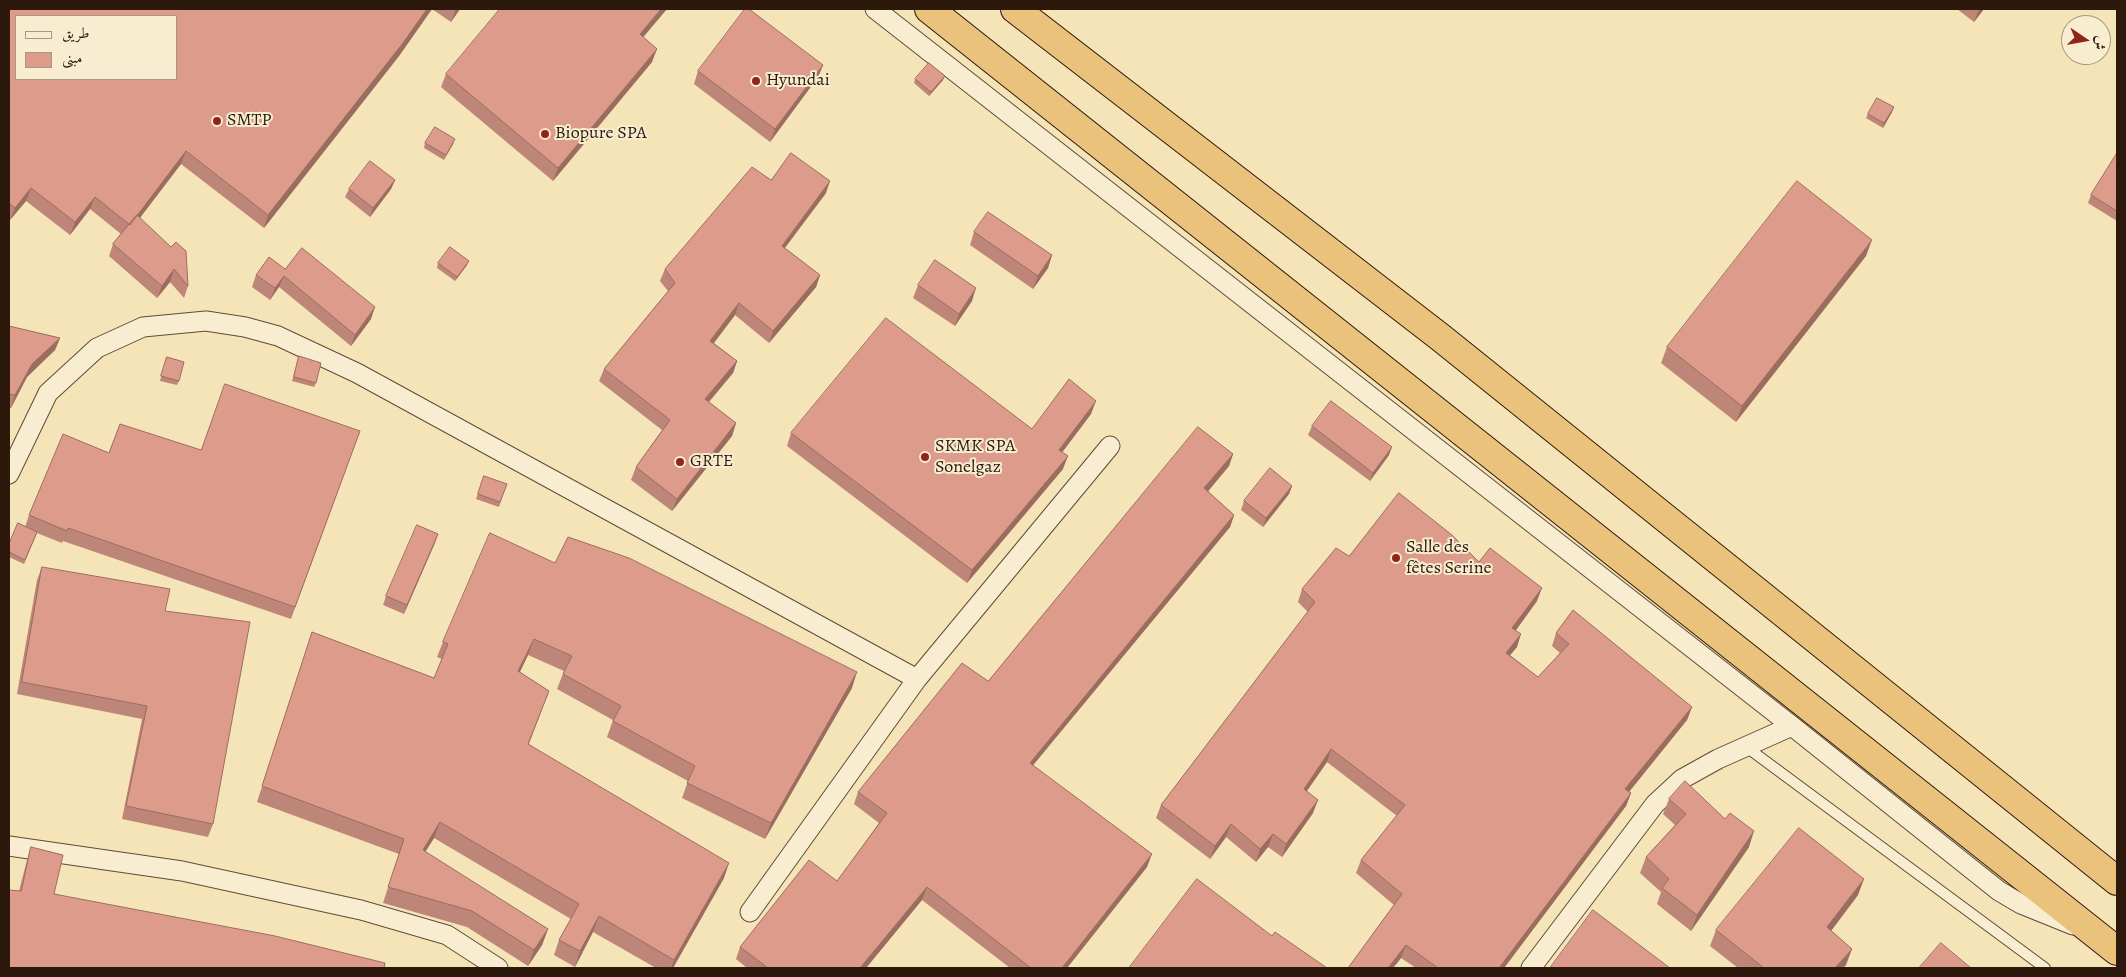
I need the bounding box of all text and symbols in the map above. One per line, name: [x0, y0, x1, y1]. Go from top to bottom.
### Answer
legend: [15, 15, 178, 80]
north arrow: [2061, 15, 2111, 65]
text: طريق: [62, 23, 89, 43]
text: ش: [2089, 34, 2111, 52]
text: مبنى: [62, 48, 82, 68]
place label: Hyundai: [766, 70, 830, 92]
marker: Hyundai: [750, 75, 762, 87]
place label: SMTP: [227, 110, 271, 132]
marker: SMTP: [211, 115, 223, 127]
place label: Biopure SPA: [555, 123, 647, 145]
marker: Biopure SPA: [539, 128, 551, 140]
place label: SKMK SPA Sonelgaz: [935, 436, 1015, 478]
place label: GRTE: [690, 451, 733, 473]
marker: SKMK SPA Sonelgaz: [919, 451, 931, 463]
marker: GRTE: [674, 456, 686, 468]
place label: Salle des fêtes Serine: [1406, 537, 1492, 580]
marker: Salle des fêtes Serine: [1390, 552, 1402, 564]

